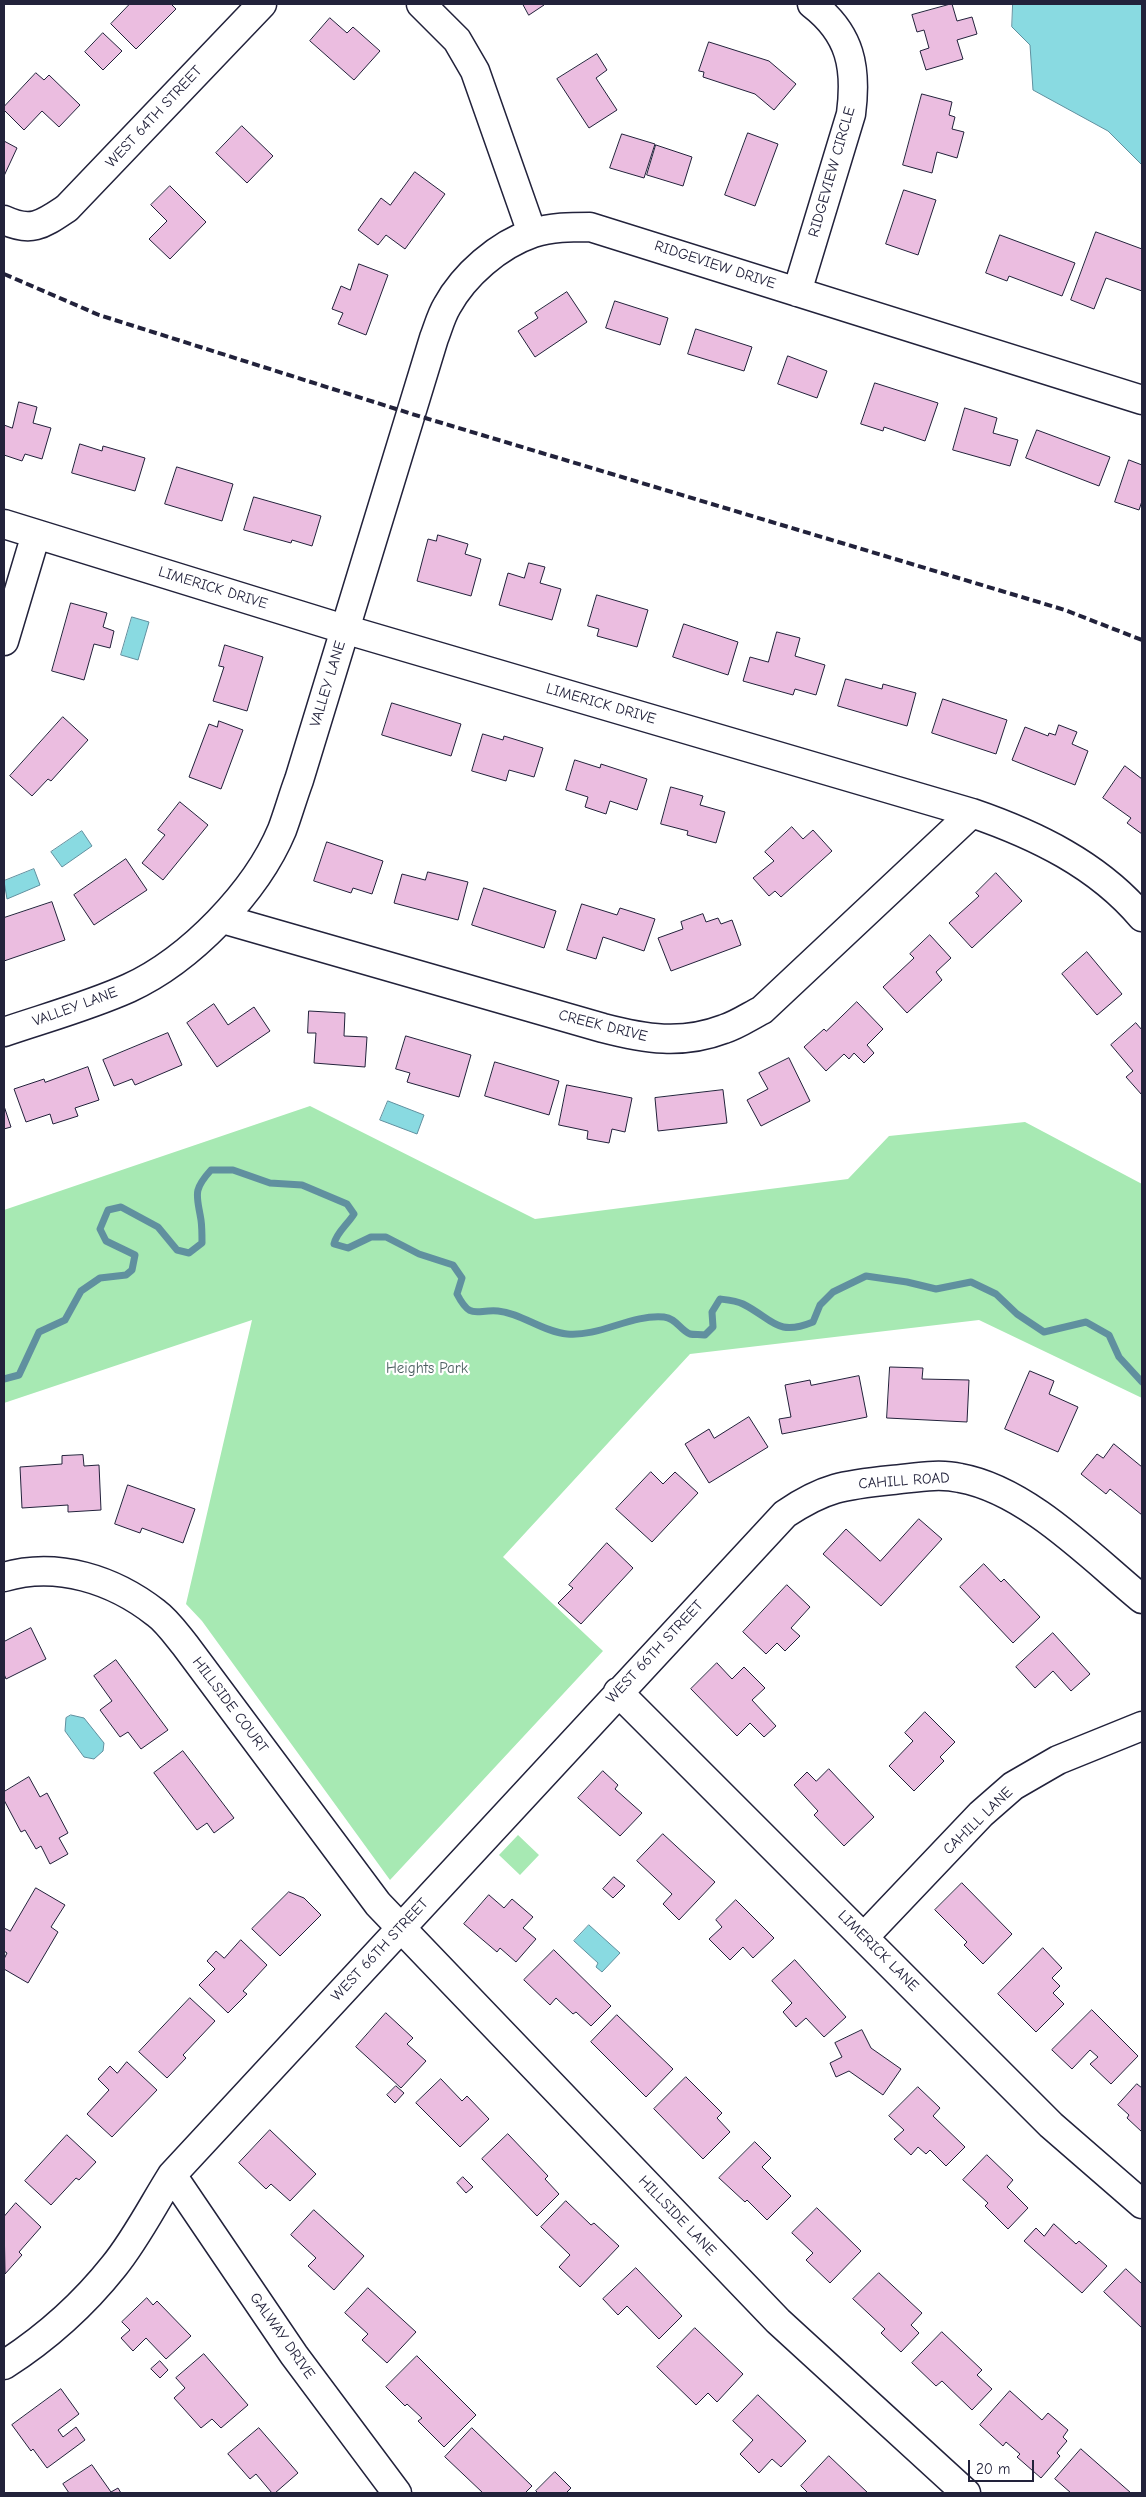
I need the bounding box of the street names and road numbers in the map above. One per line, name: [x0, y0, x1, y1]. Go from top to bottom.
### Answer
street label: WEST 64TH STREET: [102, 62, 206, 172]
street label: RIDGEVIEW CIRCLE: [805, 105, 859, 239]
street label: RIDGEVIEW DRIVE: [652, 237, 778, 293]
street label: LIMERICK DRIVE: [156, 563, 270, 613]
street label: VALLEY LANE: [306, 639, 350, 729]
street label: LIMERICK DRIVE: [544, 680, 658, 728]
street label: VALLEY LANE: [30, 983, 120, 1031]
street label: CREEK DRIVE: [557, 1006, 649, 1046]
street label: CAHILL ROAD: [858, 1469, 950, 1493]
street label: WEST 66TH STREET: [603, 1597, 707, 1707]
street label: HILLSIDE COURT: [188, 1654, 272, 1756]
street label: CAHILL LANE: [939, 1783, 1017, 1859]
street label: WEST 66TH STREET: [328, 1895, 432, 2005]
street label: LIMERICK LANE: [834, 1907, 922, 1995]
street label: HILLSIDE LANE: [634, 2172, 720, 2260]
street label: GALWAY DRIVE: [246, 2289, 318, 2383]

